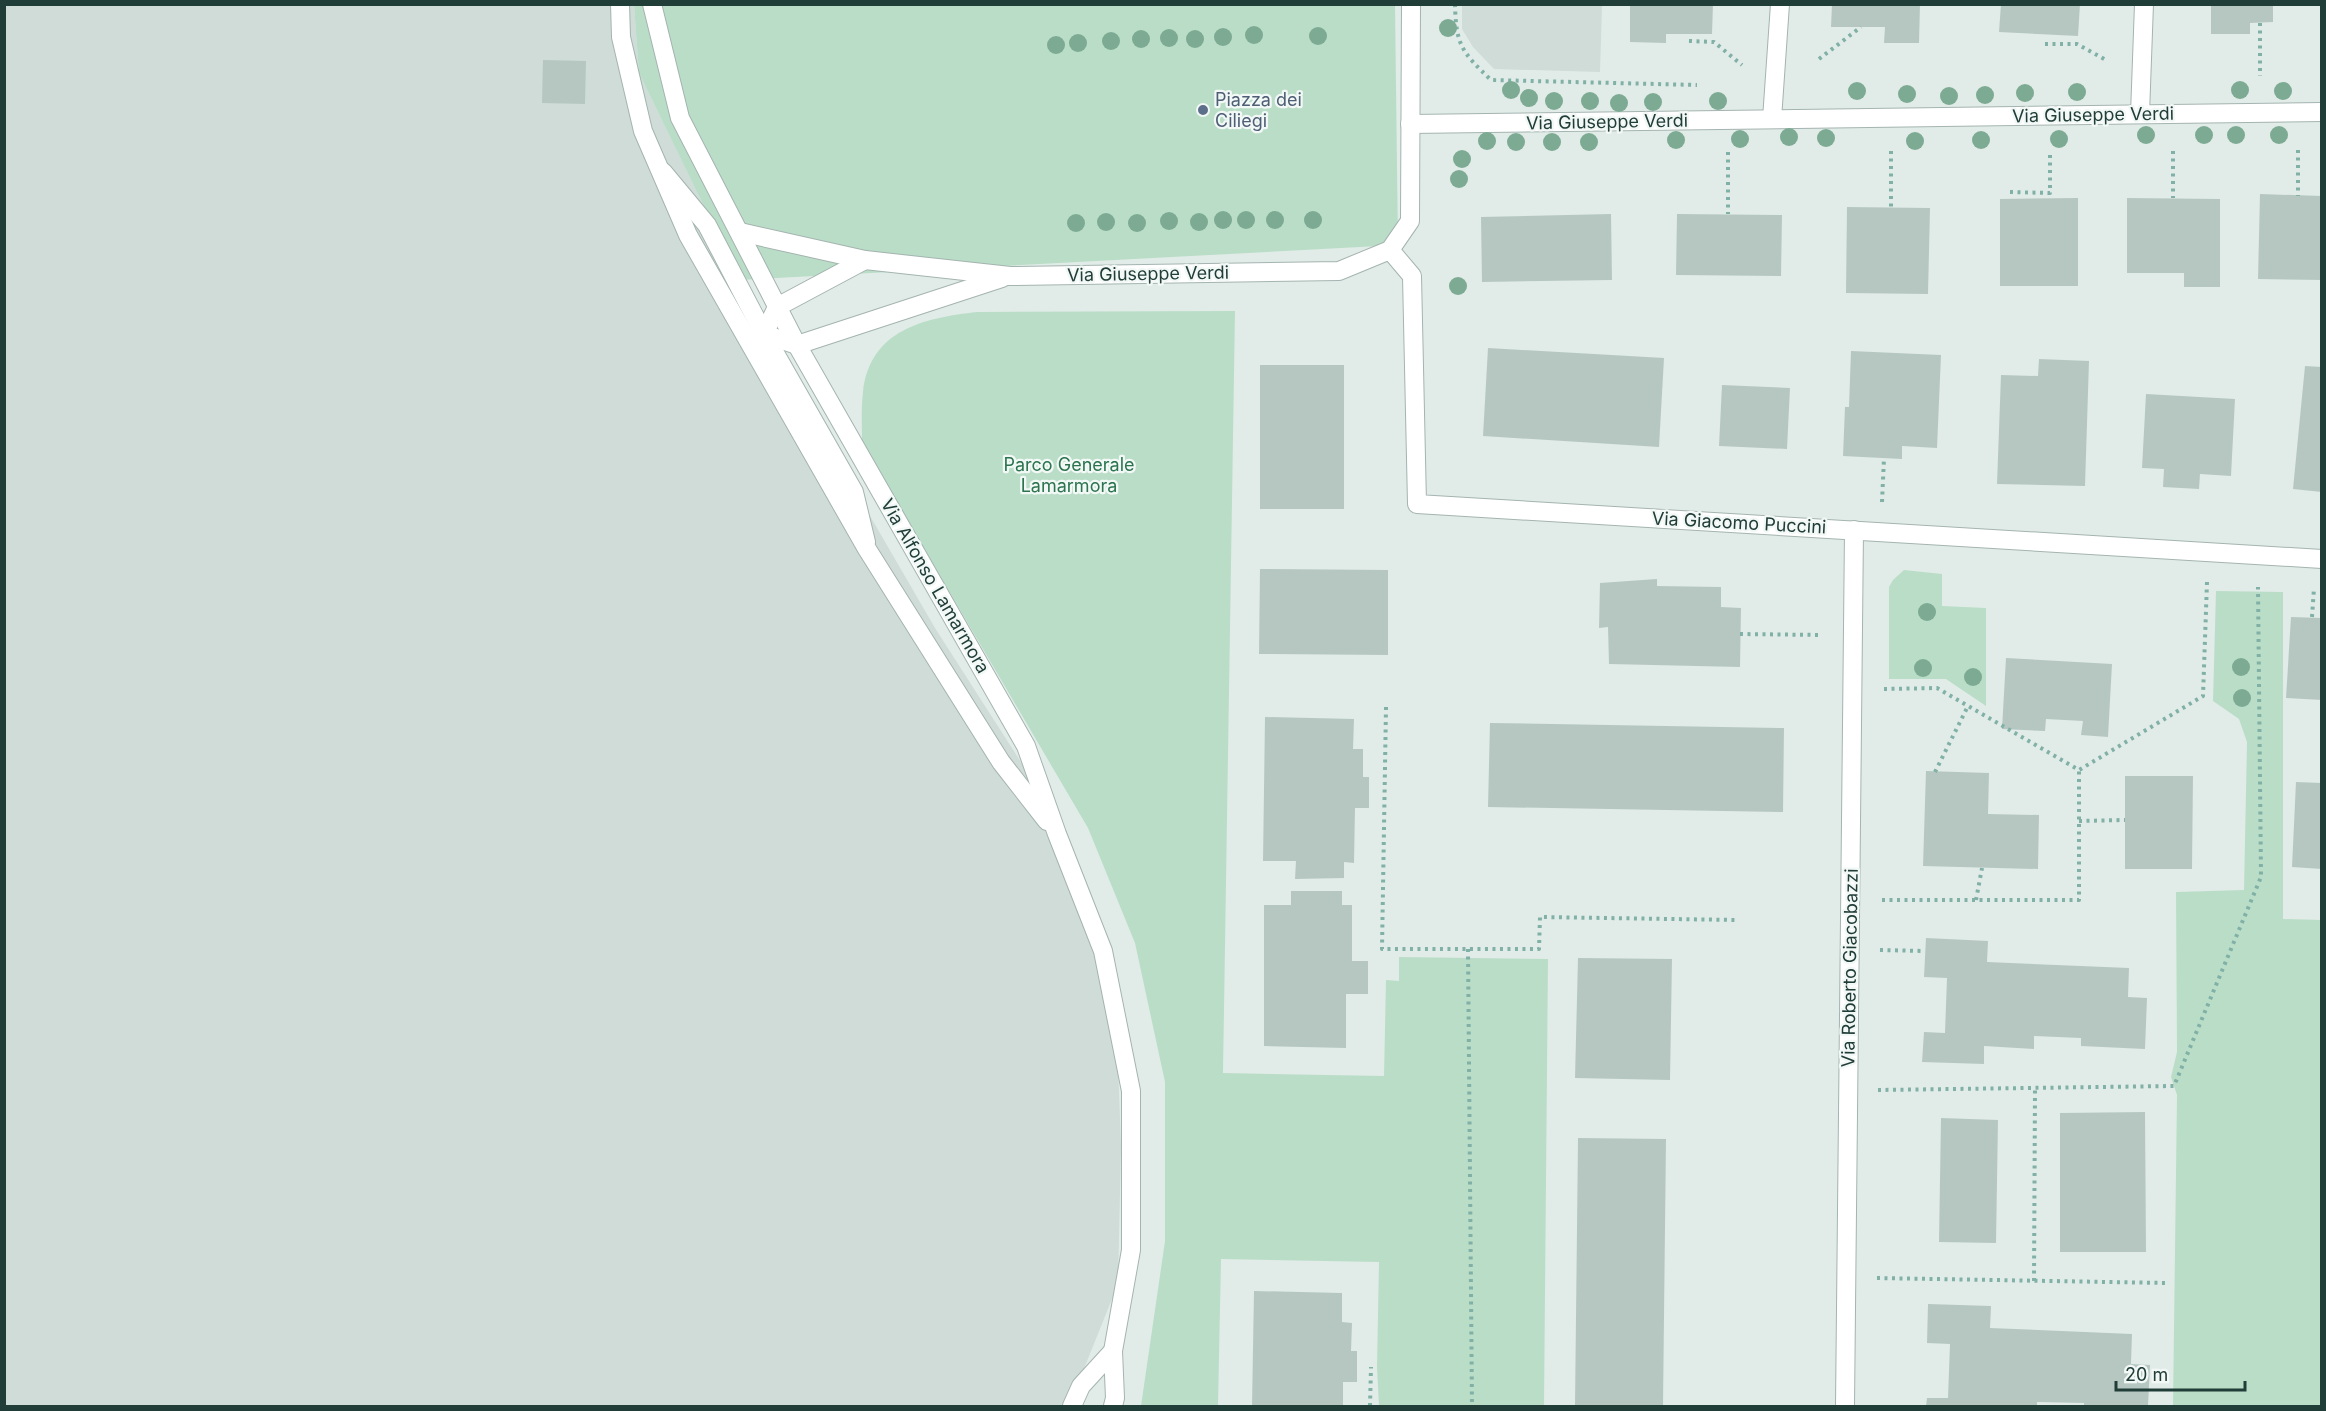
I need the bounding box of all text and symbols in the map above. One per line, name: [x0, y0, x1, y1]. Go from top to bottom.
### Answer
place label: Piazza dei Ciliegi: [1215, 89, 1302, 131]
marker: Piazza dei Ciliegi: [1196, 103, 1210, 117]
street label: Via Giuseppe Verdi: [2012, 103, 2174, 126]
street label: Via Giuseppe Verdi: [1526, 110, 1688, 133]
street label: Via Giuseppe Verdi: [1067, 262, 1229, 285]
park label: Parco Generale Lamarmora: [1003, 454, 1135, 496]
street label: Via Alfonso Lamarmora: [877, 495, 994, 677]
street label: Via Giacomo Puccini: [1651, 507, 1827, 538]
street label: Via Roberto Giacobazzi: [1837, 868, 1862, 1068]
scale bar: [2116, 1354, 2245, 1392]
text: 20 m: [2125, 1364, 2168, 1385]

